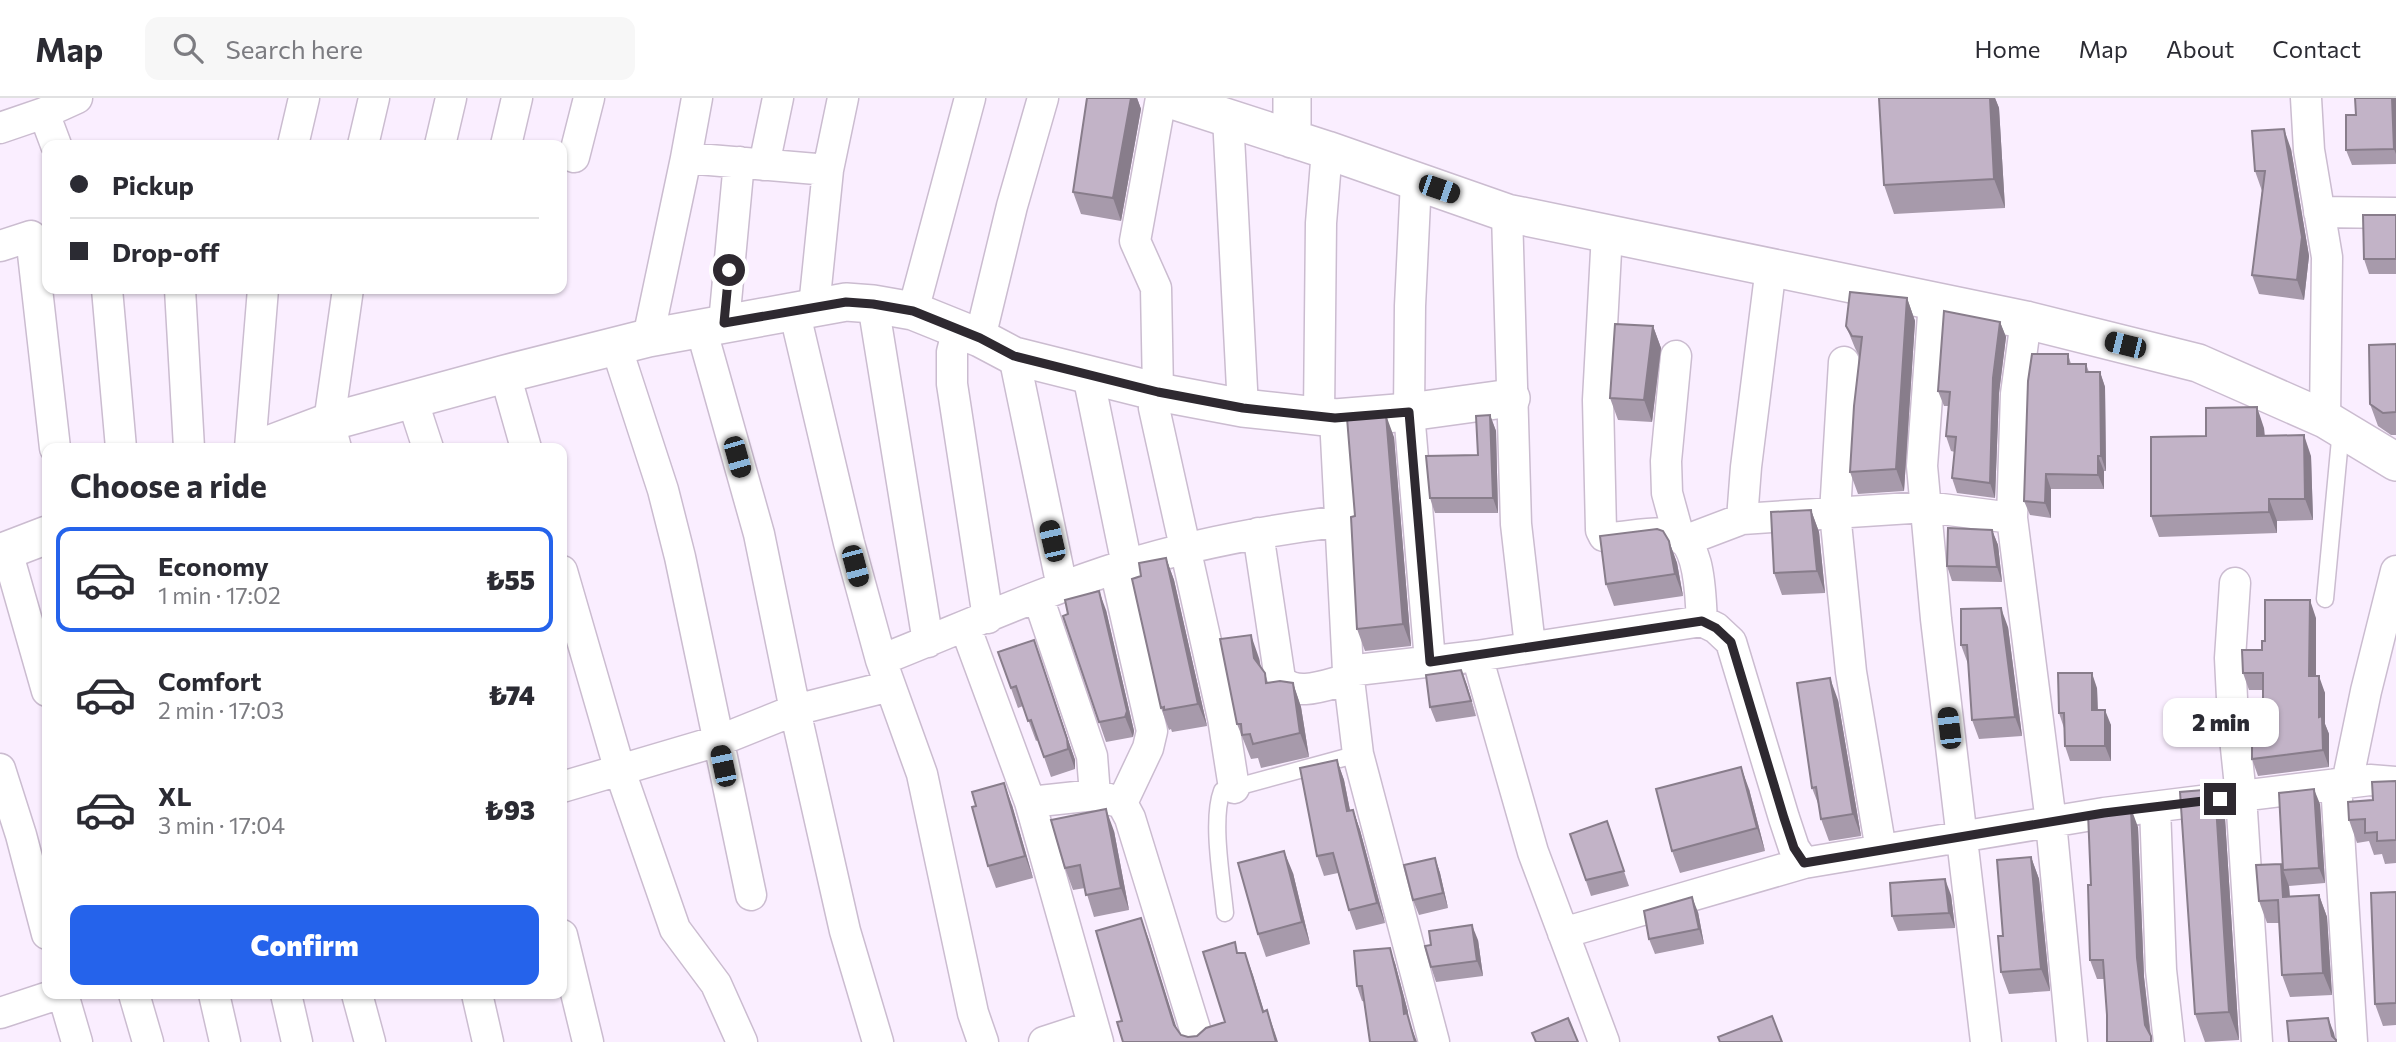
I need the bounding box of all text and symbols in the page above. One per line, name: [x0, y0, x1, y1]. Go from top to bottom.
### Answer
search box: [145, 17, 635, 80]
text: Map: [35, 28, 103, 69]
icon: search: [169, 29, 207, 67]
text: Search here: [225, 33, 363, 64]
text: Home: [1975, 34, 2041, 63]
text: Map: [2079, 34, 2128, 63]
text: About: [2166, 34, 2234, 63]
text: Contact: [2272, 34, 2361, 63]
text: Pickup: [112, 169, 194, 200]
car: [1416, 172, 1463, 206]
text: Drop-off: [112, 236, 219, 267]
route start: [713, 254, 745, 286]
car: [2103, 330, 2148, 360]
car: [722, 434, 753, 480]
text: Choose a ride: [70, 465, 267, 505]
car: [1038, 518, 1067, 564]
car: [840, 543, 871, 589]
icon: car: [74, 548, 137, 611]
text: Economy: [158, 550, 269, 581]
text: ₺55: [486, 564, 535, 595]
text: 1 min · 17:02: [158, 581, 281, 609]
icon: car: [74, 663, 137, 726]
text: Comfort: [158, 665, 261, 696]
text: ₺74: [488, 679, 535, 710]
text: 2 min · 17:03: [158, 696, 284, 724]
callout: 2 min: [2162, 698, 2278, 746]
car: [1937, 706, 1962, 750]
text: 2 min: [2192, 708, 2250, 736]
car: [709, 743, 738, 789]
icon: car: [74, 778, 137, 841]
text: XL: [158, 780, 192, 811]
route end: [2204, 783, 2236, 815]
text: ₺93: [485, 794, 535, 825]
text: 3 min · 17:04: [158, 811, 285, 839]
button: Confirm: [70, 905, 539, 985]

